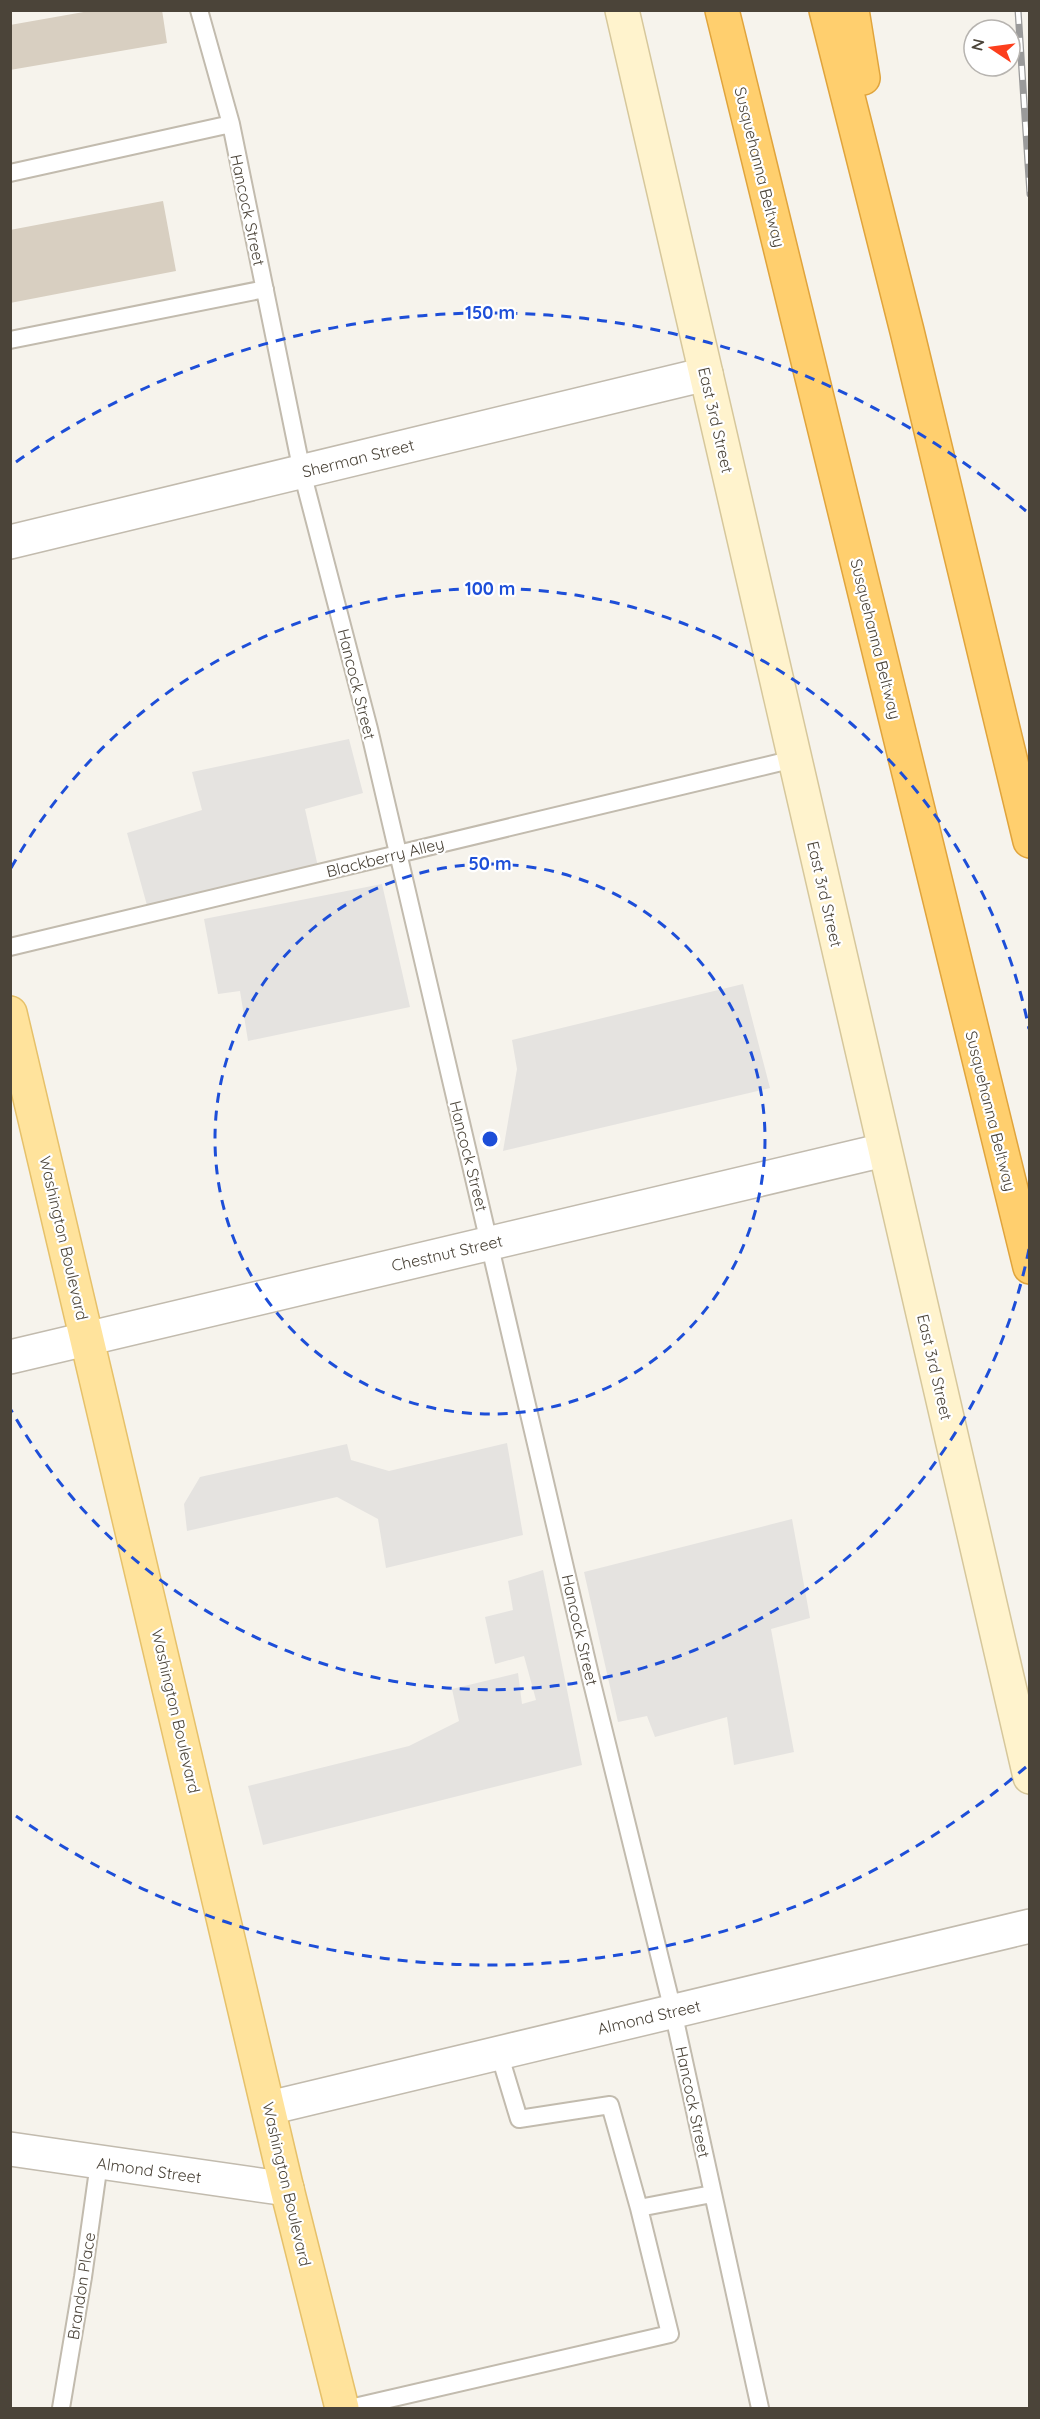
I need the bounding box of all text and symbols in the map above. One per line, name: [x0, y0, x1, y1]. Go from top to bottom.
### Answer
north arrow: [962, 18, 1022, 78]
text: N: [966, 37, 988, 53]
street label: Susquehanna Beltway: [730, 85, 790, 249]
street label: Hancock Street: [226, 152, 270, 268]
text: 150 m: [465, 301, 515, 324]
street label: East 3rd Street: [694, 365, 738, 475]
street label: Sherman Street: [300, 434, 416, 482]
street label: Susquehanna Beltway: [846, 557, 906, 721]
text: 100 m: [465, 577, 515, 600]
street label: Hancock Street: [334, 627, 380, 741]
street label: Blackberry Alley: [324, 833, 446, 881]
street label: East 3rd Street: [803, 839, 847, 949]
text: 50 m: [468, 852, 512, 875]
street label: Susquehanna Beltway: [961, 1029, 1021, 1193]
street label: Hancock Street: [446, 1099, 492, 1213]
centre of rings: [480, 1129, 500, 1149]
street label: Washington Boulevard: [35, 1154, 93, 1322]
street label: Chestnut Street: [390, 1231, 504, 1275]
street label: East 3rd Street: [913, 1312, 957, 1422]
street label: Hancock Street: [558, 1573, 602, 1687]
street label: Washington Boulevard: [147, 1627, 205, 1795]
street label: Almond Street: [595, 1995, 703, 2039]
street label: Hancock Street: [671, 2044, 715, 2160]
street label: Washington Boulevard: [258, 2100, 316, 2268]
street label: Almond Street: [95, 2153, 203, 2187]
street label: Brandon Place: [63, 2231, 99, 2341]

